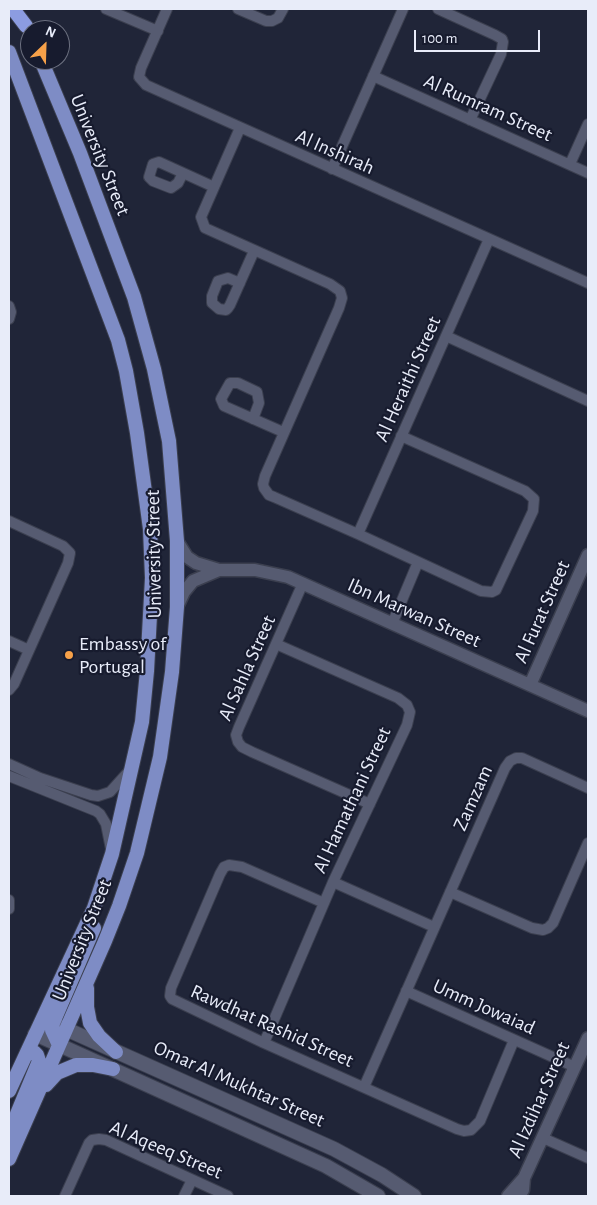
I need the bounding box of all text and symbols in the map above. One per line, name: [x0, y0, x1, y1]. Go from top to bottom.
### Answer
north arrow: [20, 20, 70, 70]
scale bar: [417, 20, 543, 52]
text: N: [43, 24, 58, 41]
text: 100 m: [422, 31, 457, 46]
street label: Al Rumram Street: [420, 69, 556, 147]
street label: University Street: [65, 91, 135, 219]
street label: Al Inshirah: [292, 124, 378, 180]
street label: Al Heraithi Street: [370, 313, 446, 445]
street label: University Street: [141, 489, 167, 619]
street label: Al Furat Street: [509, 557, 575, 667]
street label: Ibn Marwan Street: [344, 573, 484, 653]
street label: Al Sahla Street: [213, 611, 281, 725]
place label: Embassy of Portugal: [79, 632, 166, 679]
marker: Embassy of Portugal: [63, 649, 75, 661]
street label: Al Hamathani Street: [308, 723, 396, 877]
street label: Zamzam: [448, 762, 498, 834]
street label: University Street: [47, 876, 117, 1004]
street label: Umm Jowaiad: [429, 974, 539, 1040]
street label: Rawdhat Rashid Street: [187, 979, 357, 1073]
street label: Omar Al Mukhtar Street: [150, 1035, 328, 1133]
street label: Al Izdihar Street: [503, 1038, 575, 1162]
street label: Al Aqeeq Street: [106, 1115, 226, 1185]

